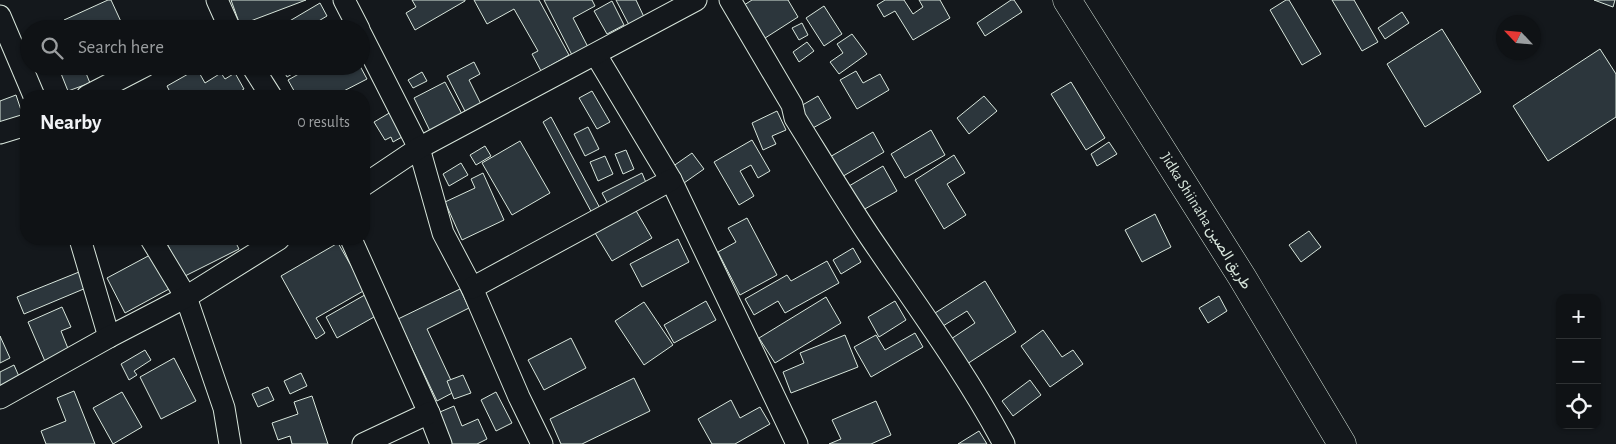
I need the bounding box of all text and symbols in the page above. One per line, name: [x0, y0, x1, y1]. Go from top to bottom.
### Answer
north arrow: [1496, 15, 1541, 60]
search box: [20, 20, 370, 75]
icon: search: [38, 34, 66, 62]
text: Search here: [78, 38, 164, 57]
text: Nearby: [40, 112, 101, 133]
text: 0 results: [297, 114, 350, 130]
street label: Jidka Shiinaha طريق الصين: [1156, 150, 1254, 293]
map controls: [1556, 294, 1601, 429]
button: +: [1556, 294, 1601, 339]
button: −: [1556, 339, 1601, 384]
button: locate: [1556, 384, 1601, 429]

